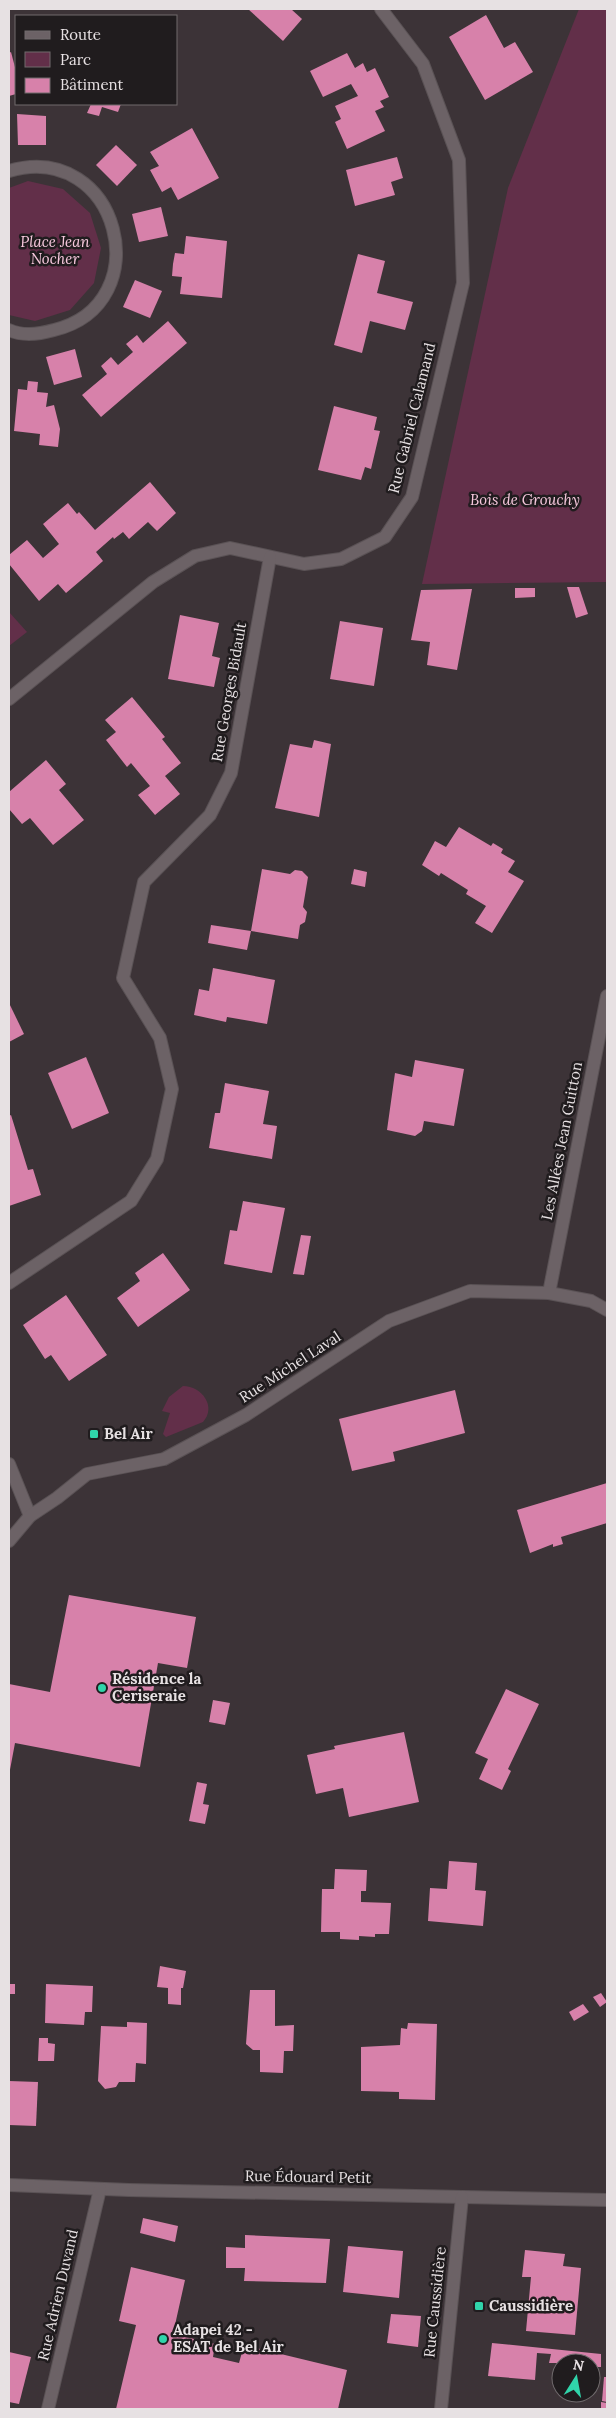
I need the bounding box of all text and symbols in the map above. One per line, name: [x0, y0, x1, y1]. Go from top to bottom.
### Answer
legend: [15, 15, 178, 105]
text: Route: [60, 25, 101, 44]
text: Parc: [60, 50, 91, 69]
text: Bâtiment: [60, 75, 123, 94]
park label: Place Jean Nocher: [20, 232, 90, 268]
street label: Rue Gabriel Calamand: [384, 341, 439, 495]
park label: Bois de Grouchy: [470, 490, 580, 509]
street label: Rue Georges Bidault: [207, 621, 250, 763]
street label: Les Allées Jean Guitton: [537, 1060, 586, 1222]
street label: Rue Michel Laval: [235, 1327, 344, 1407]
place label: Bel Air: [104, 1424, 153, 1443]
marker: Bel Air: [88, 1428, 100, 1440]
place label: Résidence la Ceriseraie: [112, 1669, 201, 1705]
marker: Résidence la Ceriseraie: [96, 1682, 108, 1694]
street label: Rue Édouard Petit: [245, 2166, 372, 2187]
street label: Rue Adrien Duvand: [33, 2227, 82, 2362]
street label: Rue Caussidière: [419, 2246, 450, 2358]
place label: Caussidière: [489, 2296, 573, 2315]
marker: Caussidière: [473, 2300, 485, 2312]
place label: Adapei 42 - ESAT de Bel Air: [173, 2320, 285, 2356]
marker: Adapei 42 - ESAT de Bel Air: [157, 2333, 169, 2345]
north arrow: [551, 2353, 601, 2403]
text: N: [571, 2355, 586, 2375]

